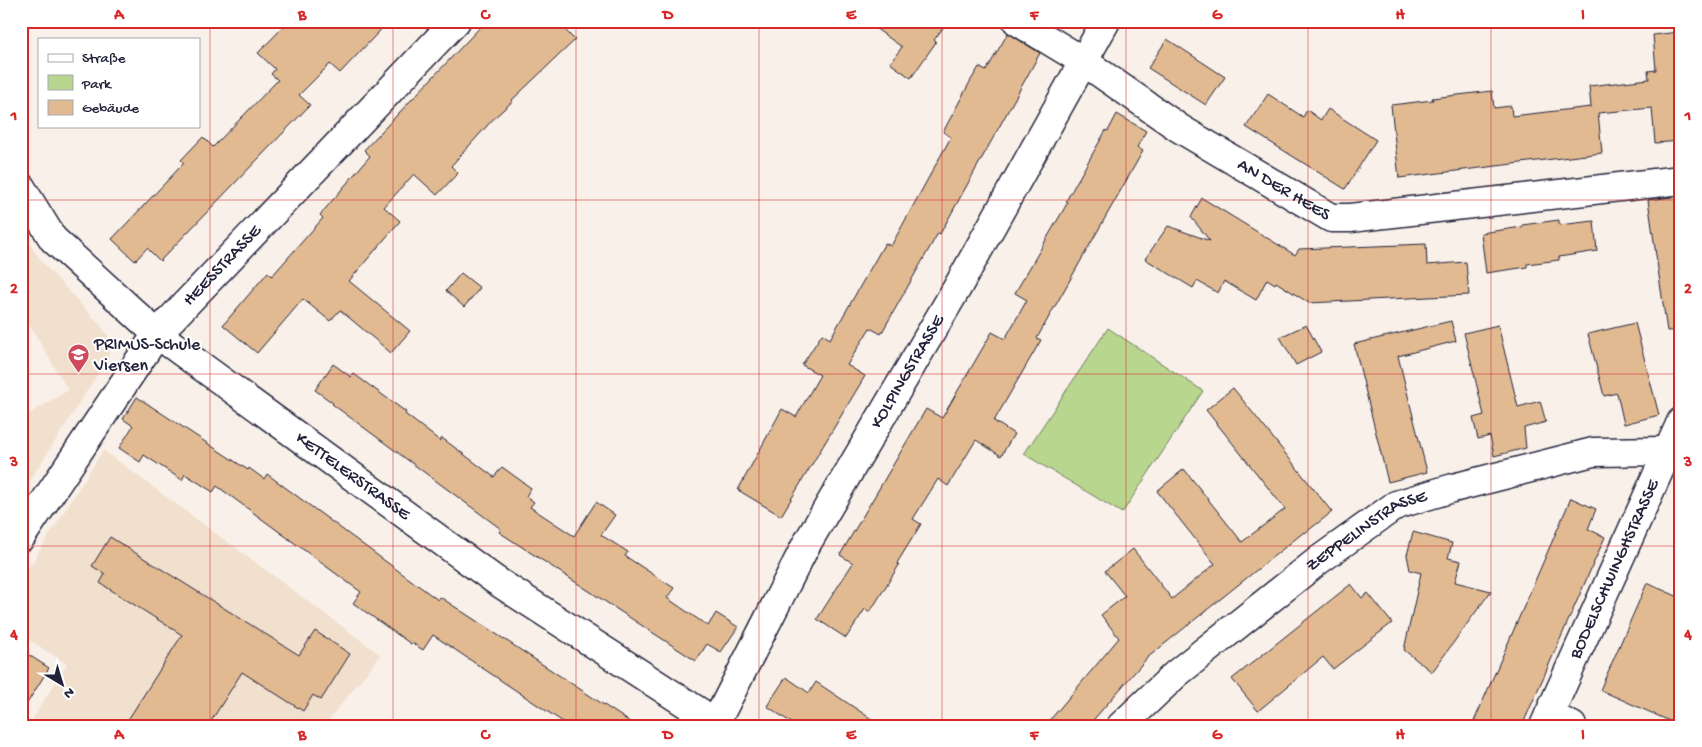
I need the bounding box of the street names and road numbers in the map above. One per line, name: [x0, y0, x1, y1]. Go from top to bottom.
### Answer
street label: AN DER HEES: [1234, 154, 1335, 226]
street label: HEESSTRASSE: [179, 220, 267, 311]
street label: KOLPINGSTRASSE: [866, 311, 950, 432]
street label: KETTELERSTRASSE: [291, 428, 415, 526]
street label: BODELSCHWINGHSTRASSE: [1565, 476, 1664, 663]
street label: ZEPPELINSTRASSE: [1302, 486, 1430, 577]

